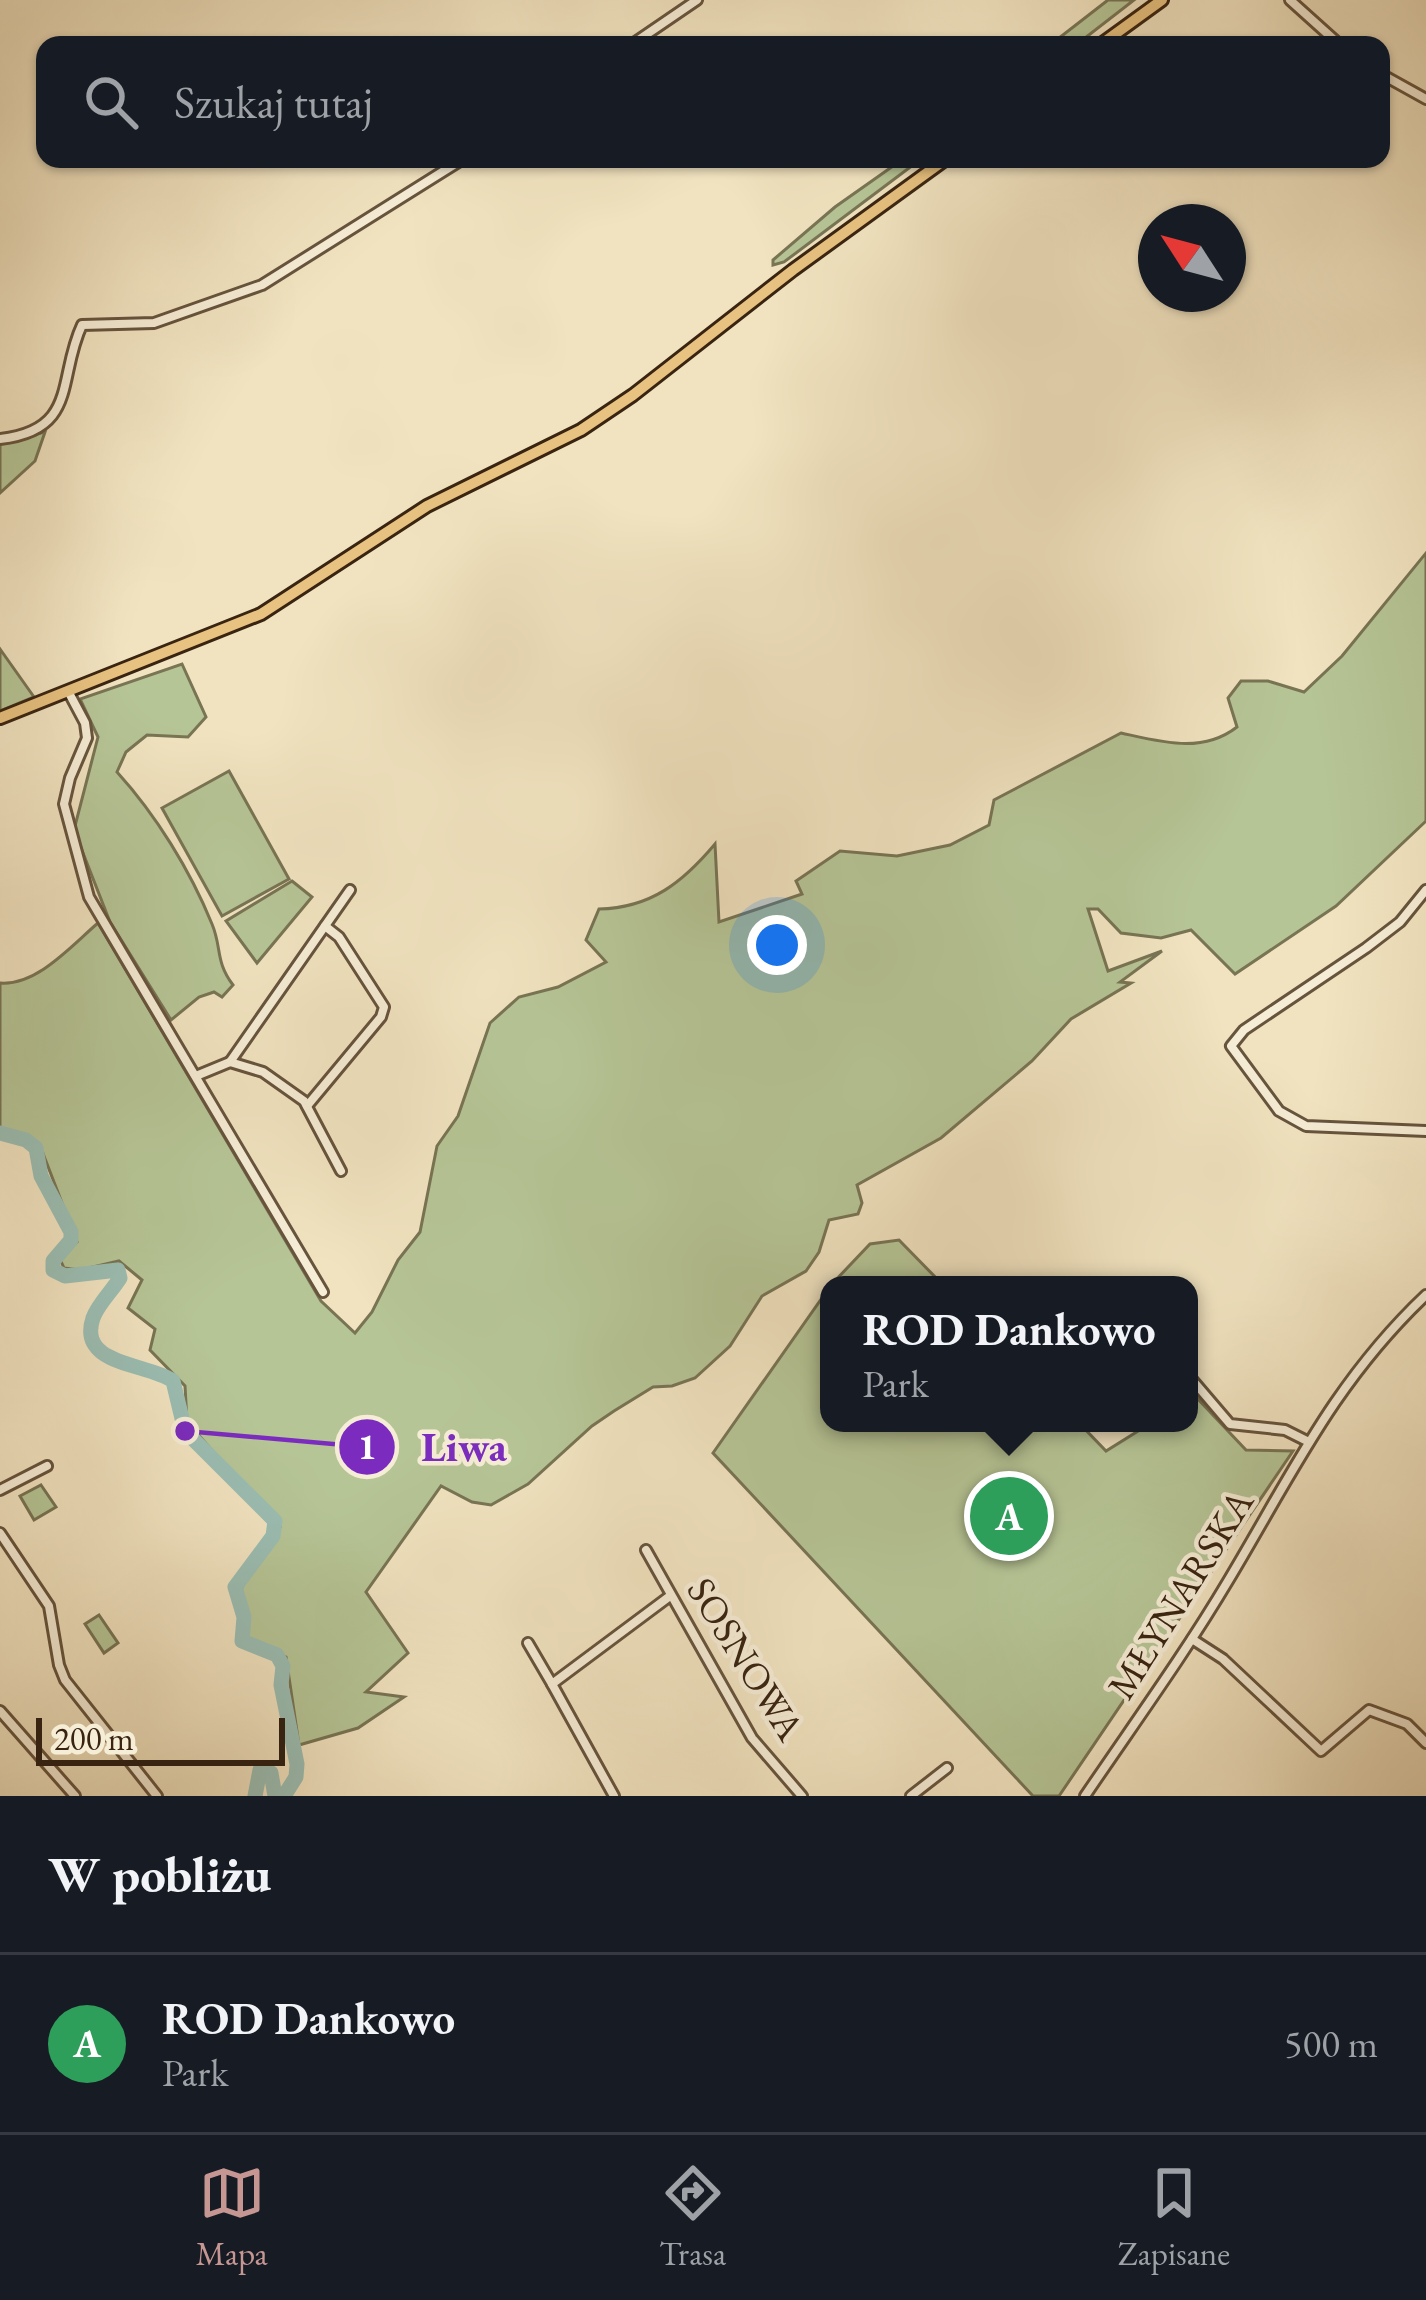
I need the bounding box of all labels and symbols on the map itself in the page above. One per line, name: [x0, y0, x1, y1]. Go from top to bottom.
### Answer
north arrow: [1138, 204, 1246, 312]
your location: [747, 915, 807, 975]
callout: Liwa: [337, 1408, 531, 1486]
text: Liwa: [421, 1419, 508, 1474]
text: 1: [357, 1423, 377, 1470]
pin: A: [970, 1471, 1048, 1561]
street label: MŁYNARSKA: [1095, 1479, 1265, 1708]
street label: SOSNOWA: [676, 1568, 817, 1751]
scale bar: [36, 1712, 285, 1765]

